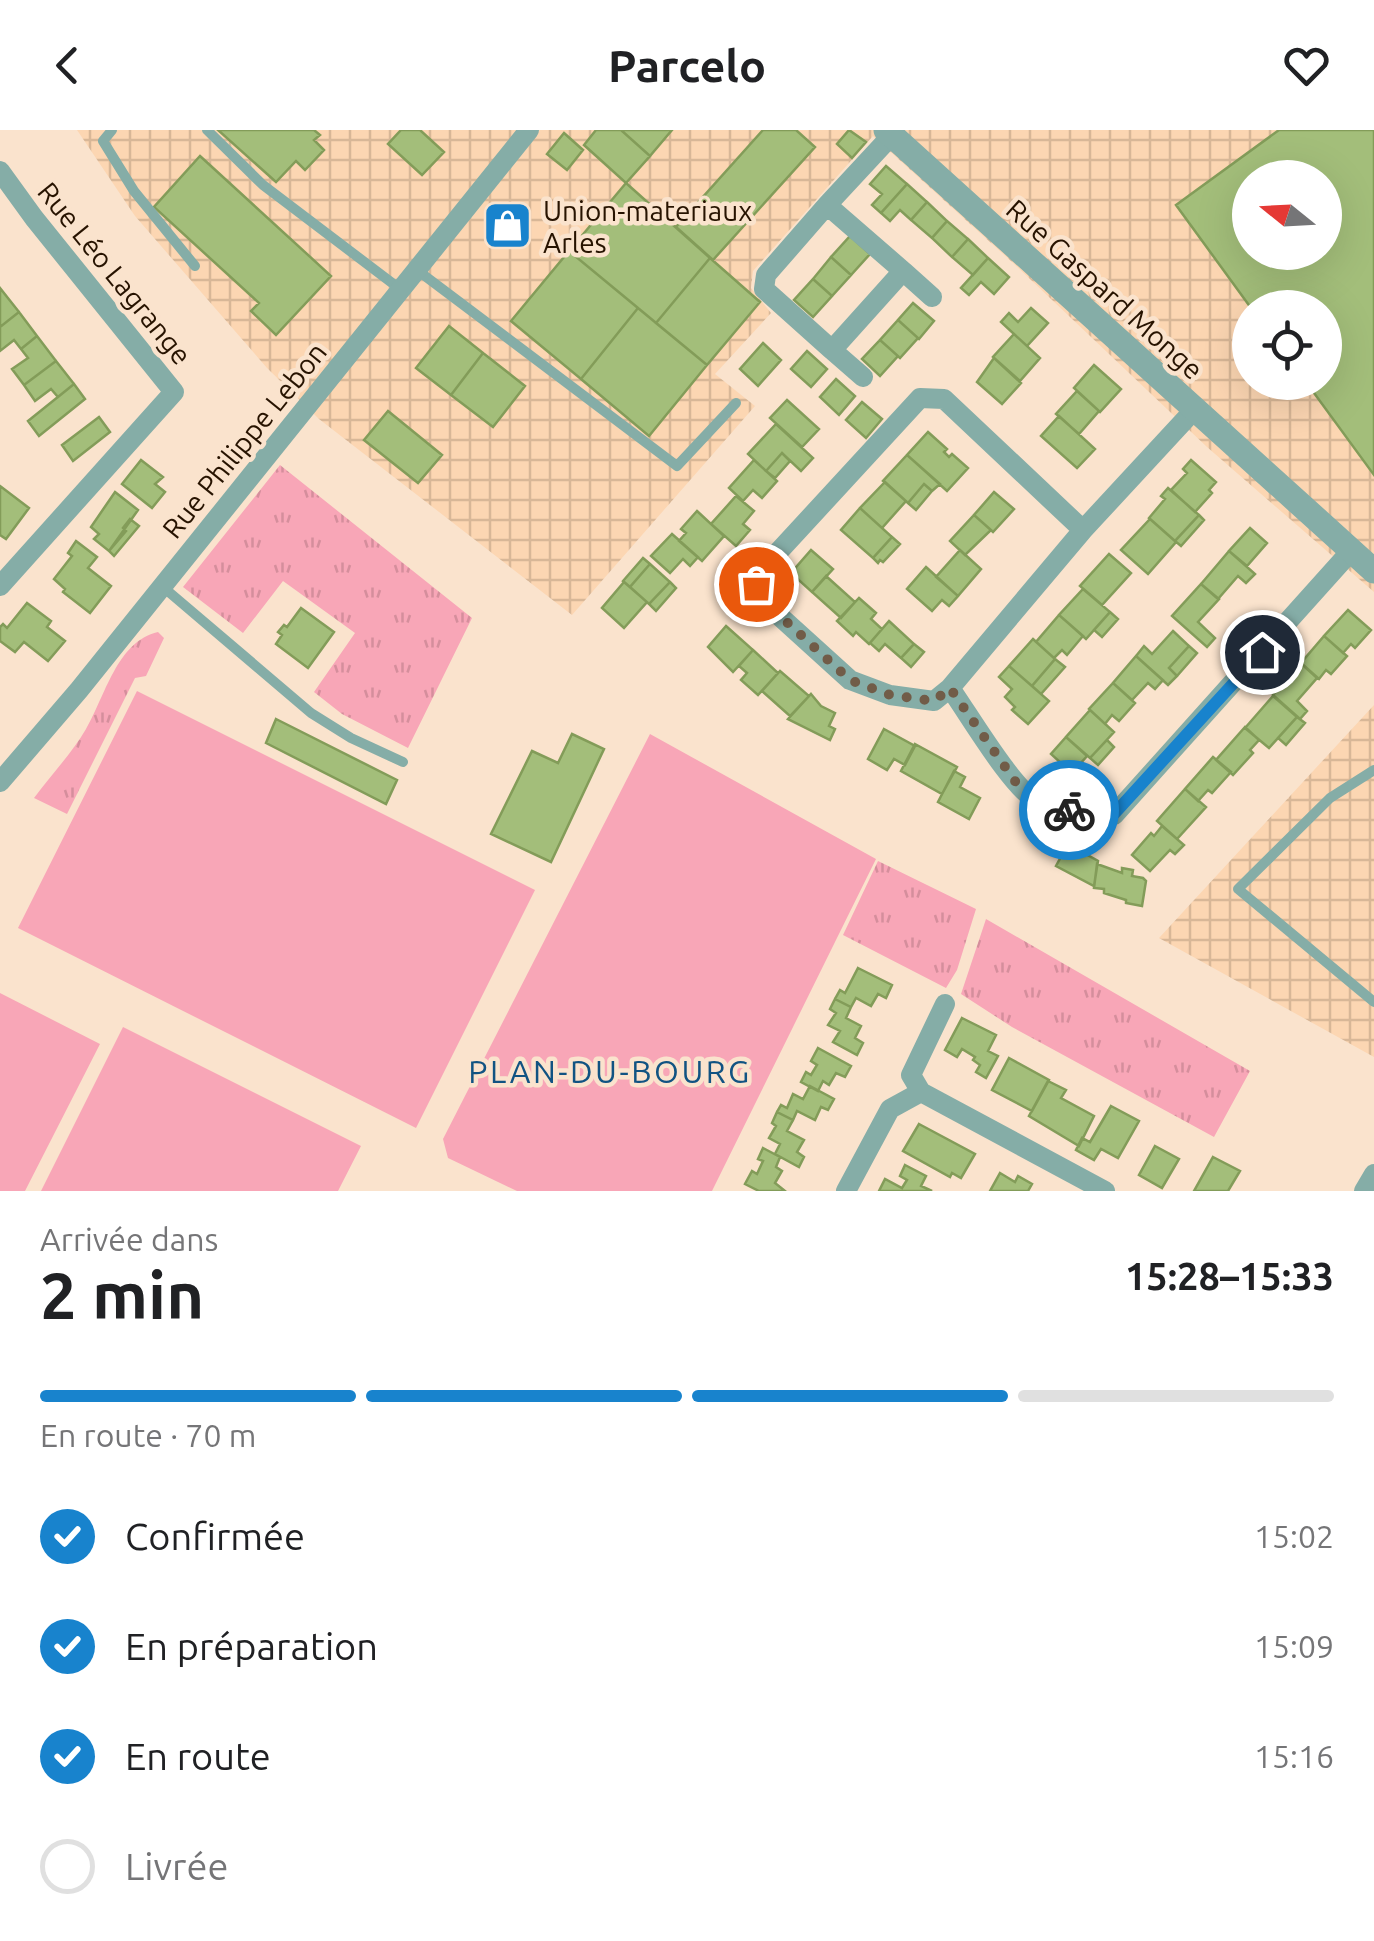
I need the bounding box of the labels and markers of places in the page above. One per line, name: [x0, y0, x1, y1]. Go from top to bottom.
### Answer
place label: Union-materiaux Arles: [543, 195, 752, 258]
shop icon: Union-materiaux Arles: [482, 200, 534, 252]
pin: [714, 542, 799, 627]
pin: [1220, 610, 1305, 695]

